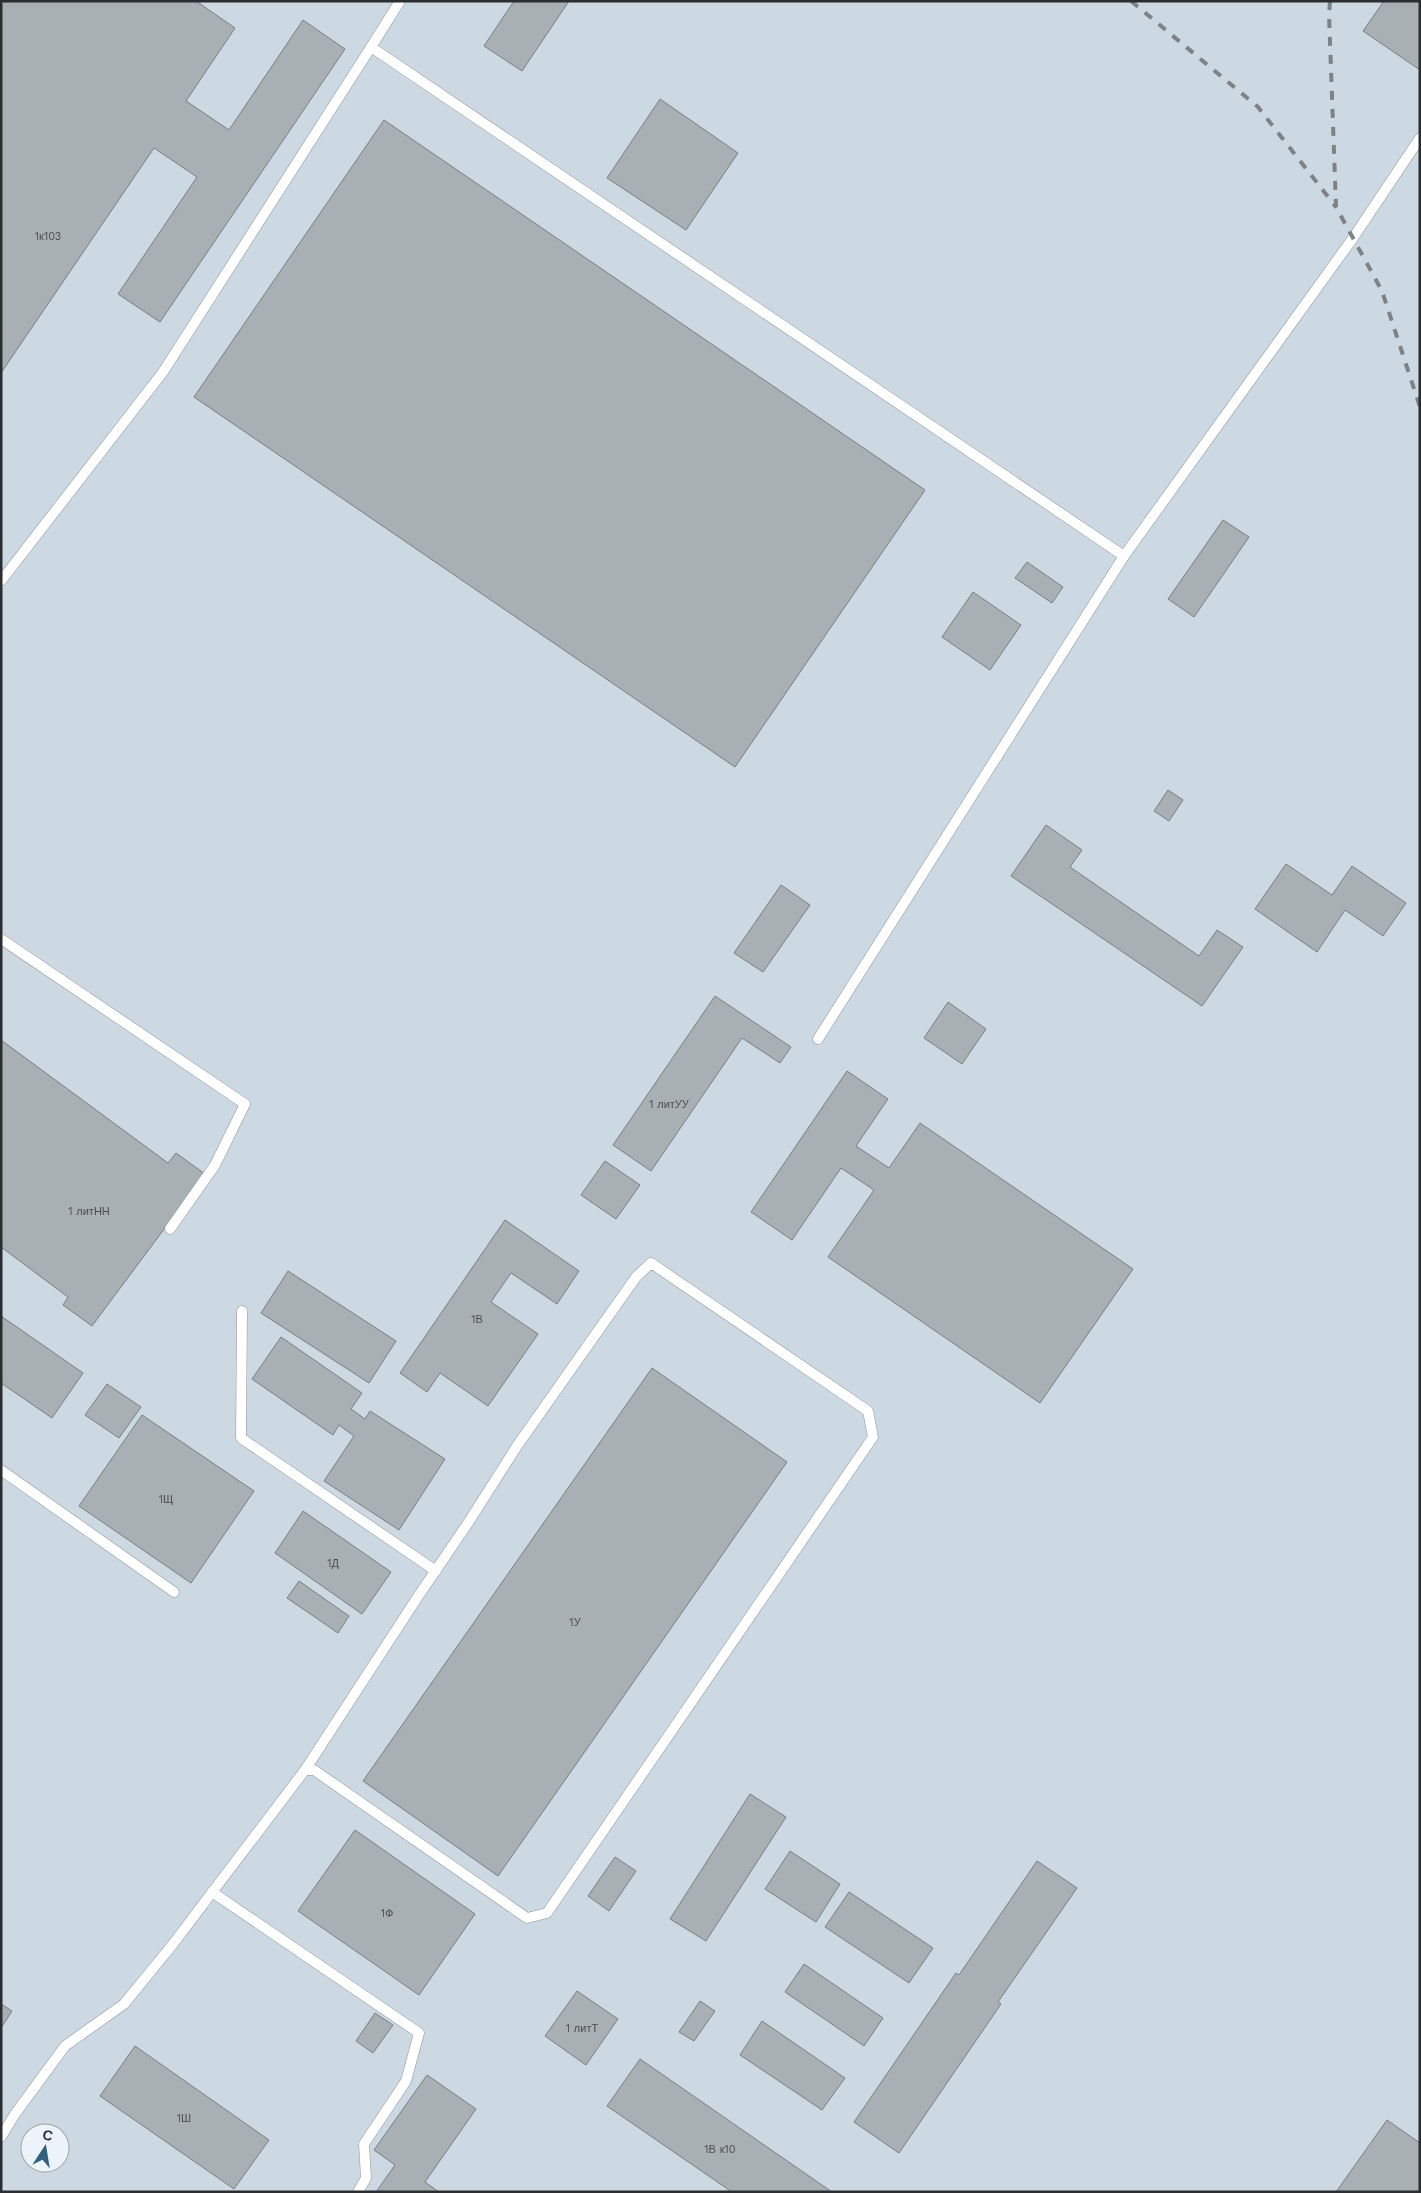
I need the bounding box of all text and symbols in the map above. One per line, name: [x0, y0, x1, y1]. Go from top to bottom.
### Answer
house number: 1к103: [35, 230, 61, 243]
house number: 1 литУУ: [649, 1098, 690, 1111]
house number: 1 литНН: [68, 1205, 110, 1218]
house number: 1В: [471, 1313, 483, 1326]
house number: 1Щ: [159, 1493, 173, 1506]
house number: 1Д: [327, 1557, 339, 1570]
house number: 1У: [569, 1616, 582, 1629]
house number: 1Ф: [381, 1907, 393, 1920]
house number: 1 литТ: [566, 2022, 598, 2035]
house number: 1Ш: [177, 2112, 191, 2125]
north arrow: [20, 2123, 70, 2173]
text: С: [41, 2126, 54, 2144]
house number: 1В к10: [704, 2143, 736, 2156]

